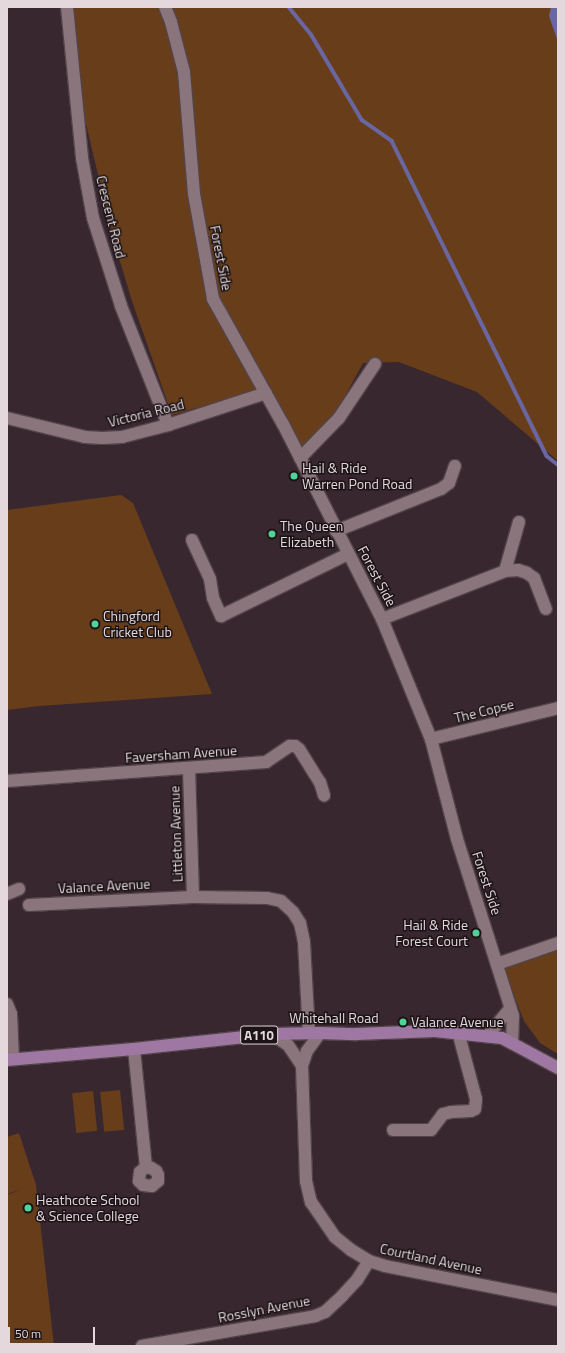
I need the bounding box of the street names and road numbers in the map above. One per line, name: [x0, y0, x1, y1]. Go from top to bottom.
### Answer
street label: Crescent Road: [93, 174, 129, 260]
street label: Forest Side: [206, 224, 236, 292]
street label: Victoria Road: [106, 395, 186, 431]
street label: Forest Side: [354, 543, 400, 609]
street label: The Copse: [452, 695, 516, 727]
street label: Faversham Avenue: [125, 742, 237, 766]
street label: Littleton Avenue: [166, 785, 186, 883]
street label: Forest Side: [469, 849, 505, 917]
street label: Valance Avenue: [57, 875, 151, 897]
street label: Whitehall Road: [289, 1010, 379, 1026]
road number: A110: [240, 1024, 278, 1046]
street label: Courtland Avenue: [378, 1240, 484, 1278]
street label: Rosslyn Avenue: [217, 1292, 311, 1326]

